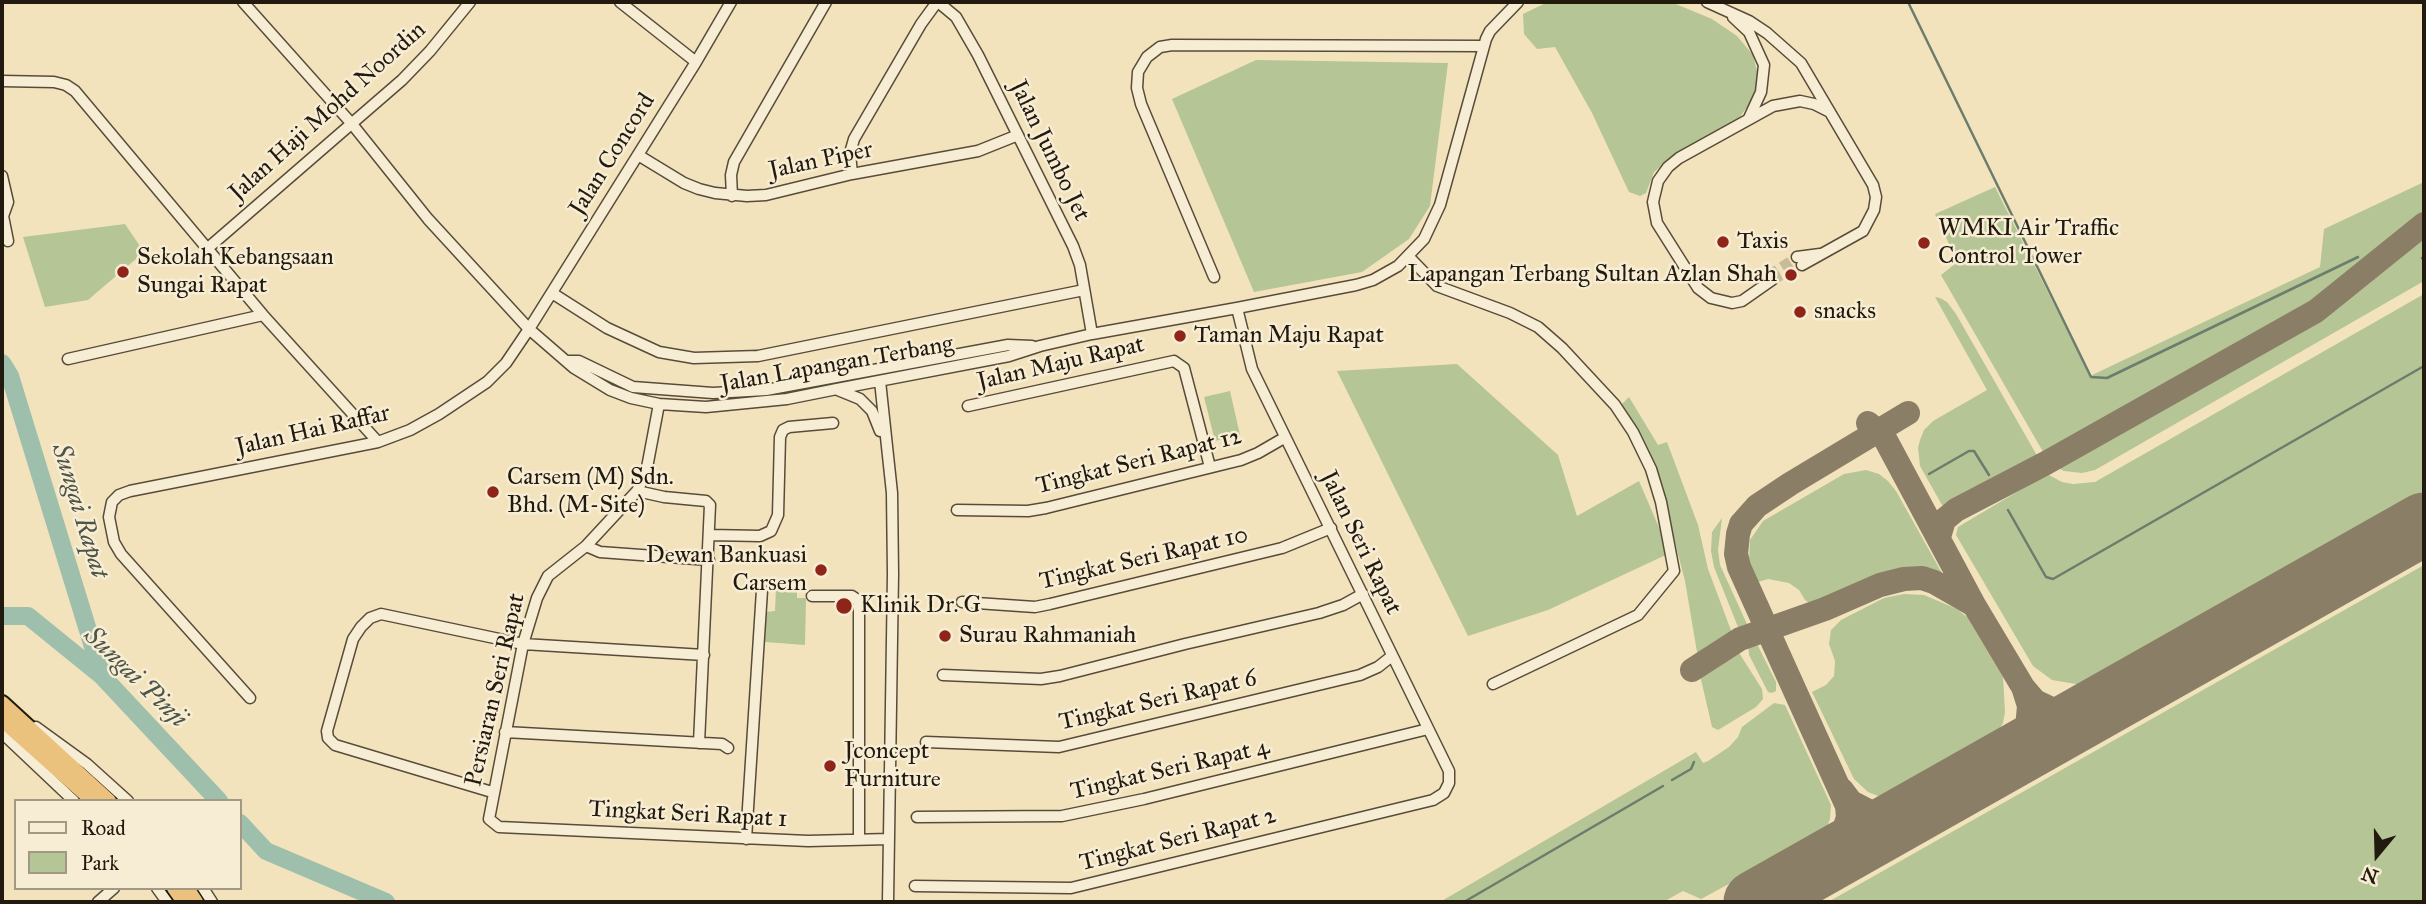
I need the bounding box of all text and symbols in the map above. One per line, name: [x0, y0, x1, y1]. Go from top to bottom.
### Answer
street label: Jalan Haji Mohd Noordin: [224, 16, 432, 208]
street label: Jalan Jumbo Jet: [1003, 76, 1095, 226]
street label: Jalan Concord: [564, 88, 662, 222]
street label: Jalan Piper: [766, 136, 876, 186]
place label: WMKI Air Traffic Control Tower: [1938, 215, 2119, 271]
place label: Taxis: [1737, 228, 1788, 256]
marker: Taxis: [1715, 234, 1731, 250]
marker: WMKI Air Traffic Control Tower: [1916, 235, 1932, 251]
place label: Sekolah Kebangsaan Sungai Rapat: [137, 244, 334, 300]
place label: Lapangan Terbang Sultan Azlan Shah: [1407, 261, 1777, 289]
marker: Sekolah Kebangsaan Sungai Rapat: [115, 264, 131, 280]
marker: Lapangan Terbang Sultan Azlan Shah: [1783, 267, 1799, 283]
place label: snacks: [1814, 298, 1876, 326]
marker: snacks: [1792, 304, 1808, 320]
place label: Taman Maju Rapat: [1194, 322, 1384, 350]
marker: Taman Maju Rapat: [1172, 328, 1188, 344]
street label: Jalan Lapangan Terbang: [718, 330, 956, 400]
street label: Jalan Maju Rapat: [975, 331, 1147, 397]
street label: Jalan Hai Raffar: [233, 399, 393, 463]
street label: Tingkat Seri Rapat 12: [1033, 423, 1245, 501]
water label: Sungai Rapat: [44, 440, 114, 582]
place label: Carsem (M) Sdn. Bhd. (M-Site): [507, 464, 674, 520]
street label: Jalan Seri Rapat: [1313, 466, 1407, 620]
marker: Carsem (M) Sdn. Bhd. (M-Site): [485, 484, 501, 500]
street label: Tingkat Seri Rapat 10: [1037, 521, 1251, 597]
place label: Dewan Bankuasi Carsem: [646, 542, 807, 598]
marker: Dewan Bankuasi Carsem: [813, 562, 829, 578]
street label: Persiaran Seri Rapat: [460, 591, 532, 789]
place label: Klinik Dr. G: [860, 592, 981, 620]
marker: Klinik Dr. G: [834, 596, 854, 616]
water label: Sungai Pinji: [77, 621, 193, 735]
place label: Surau Rahmaniah: [959, 622, 1136, 650]
marker: Surau Rahmaniah: [937, 628, 953, 644]
street label: Tingkat Seri Rapat 6: [1056, 664, 1260, 738]
street label: Tingkat Seri Rapat 4: [1068, 733, 1272, 807]
place label: Jconcept Furniture: [844, 738, 941, 794]
marker: Jconcept Furniture: [822, 758, 838, 774]
street label: Tingkat Seri Rapat 1: [588, 795, 788, 835]
legend: [14, 799, 242, 890]
street label: Tingkat Seri Rapat 2: [1077, 802, 1279, 878]
text: Road: [81, 815, 126, 841]
north arrow: [2342, 820, 2412, 890]
text: Park: [81, 850, 119, 876]
text: N: [2359, 862, 2381, 889]

